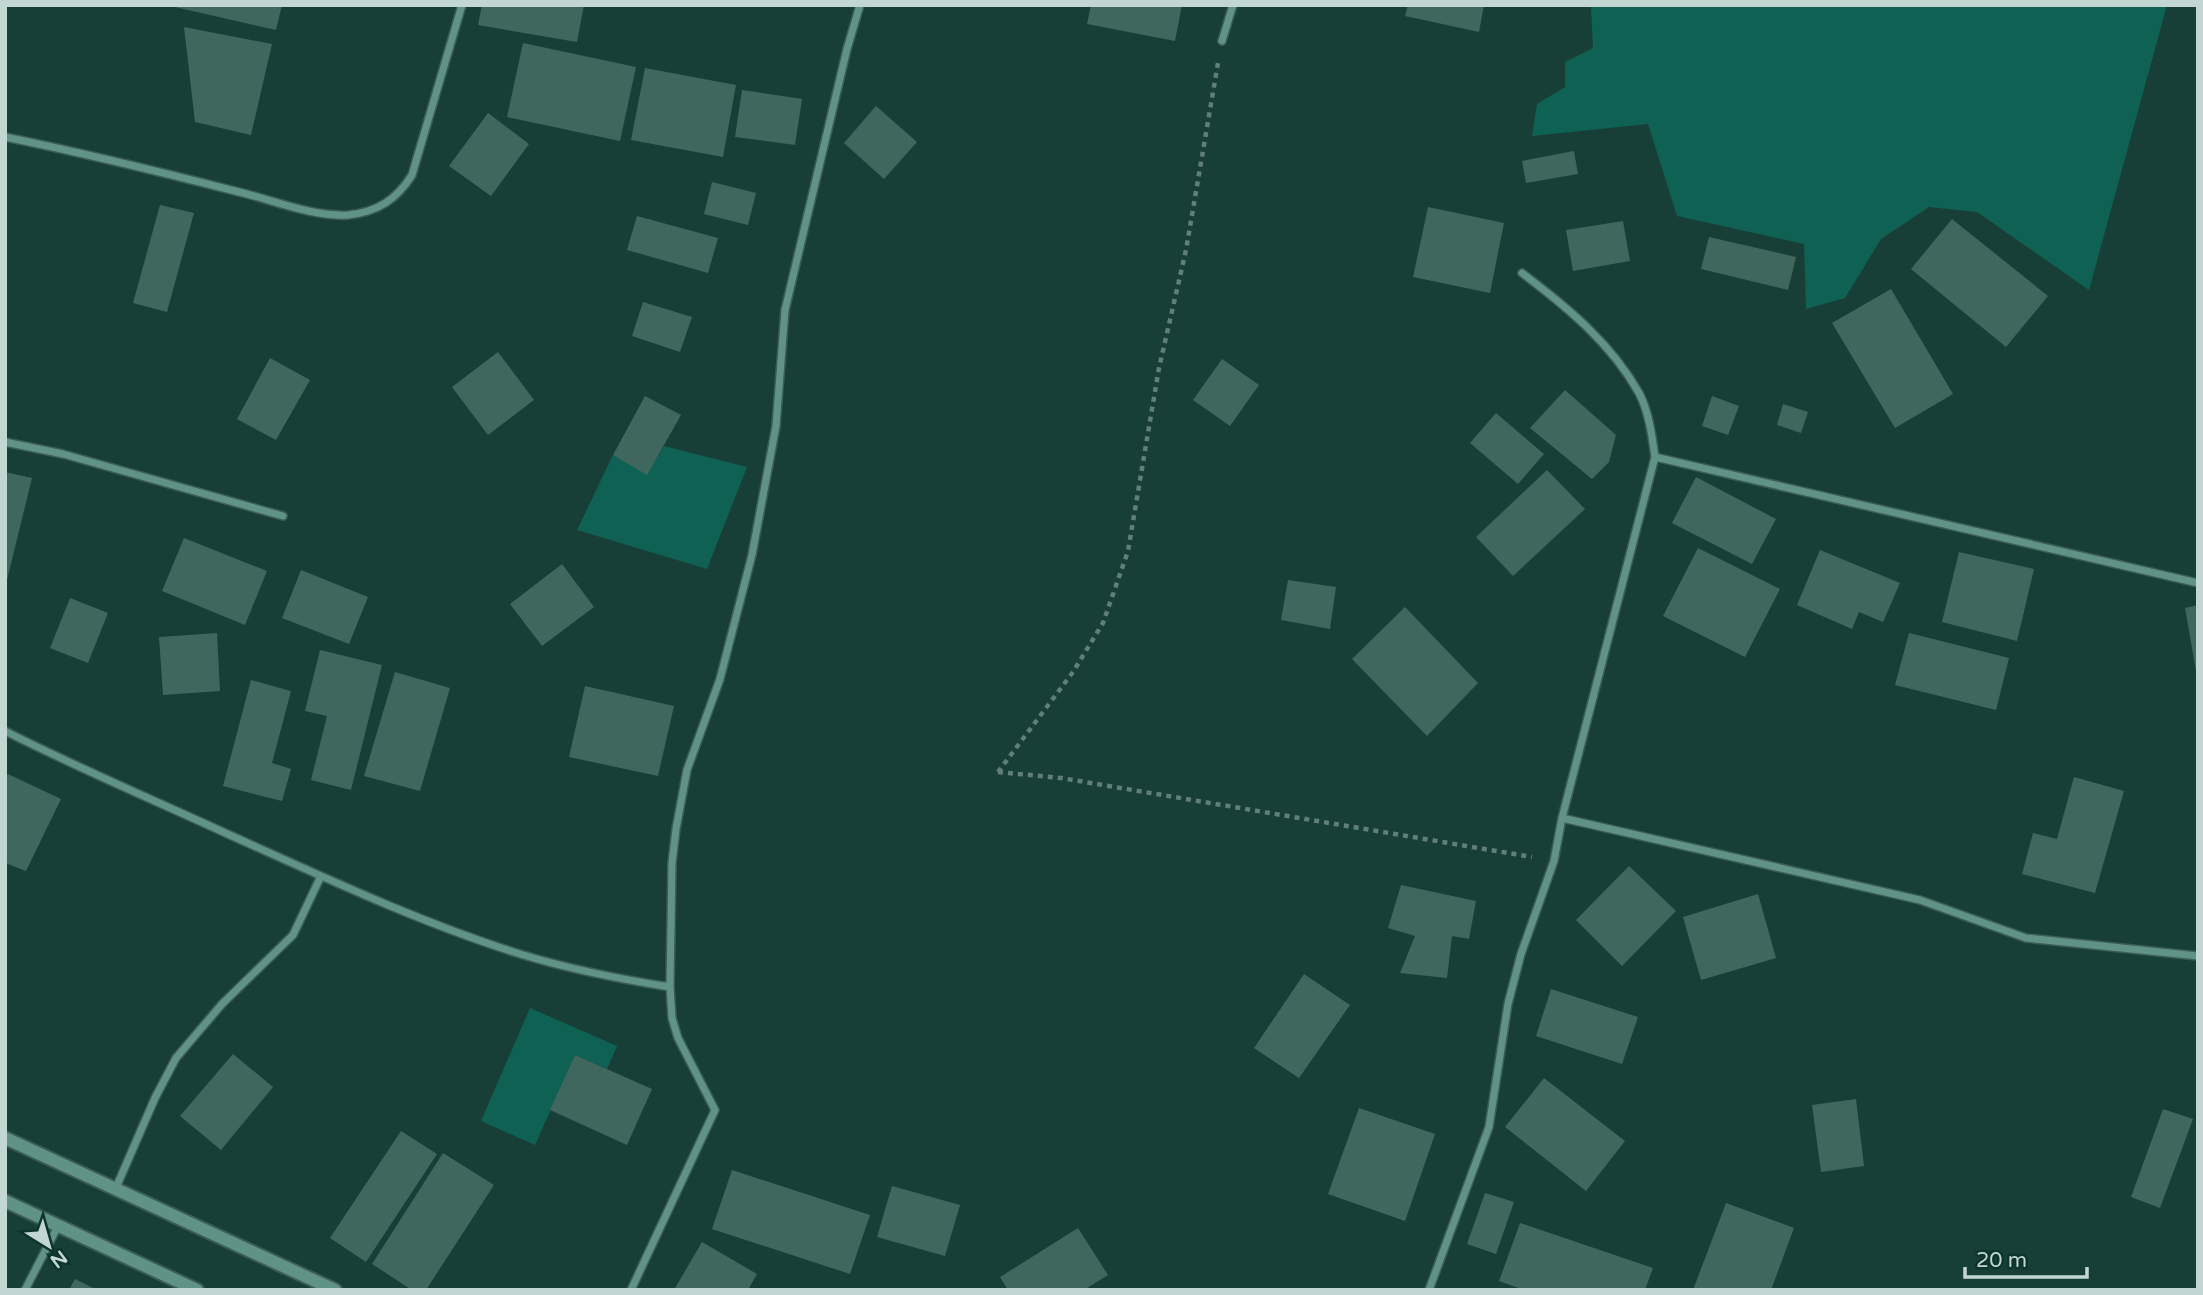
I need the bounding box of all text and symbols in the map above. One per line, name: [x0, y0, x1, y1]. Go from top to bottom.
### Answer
north arrow: [14, 1211, 84, 1281]
scale bar: [1965, 1236, 2088, 1280]
text: N: [46, 1245, 71, 1272]
text: 20 m: [1976, 1248, 2027, 1273]

